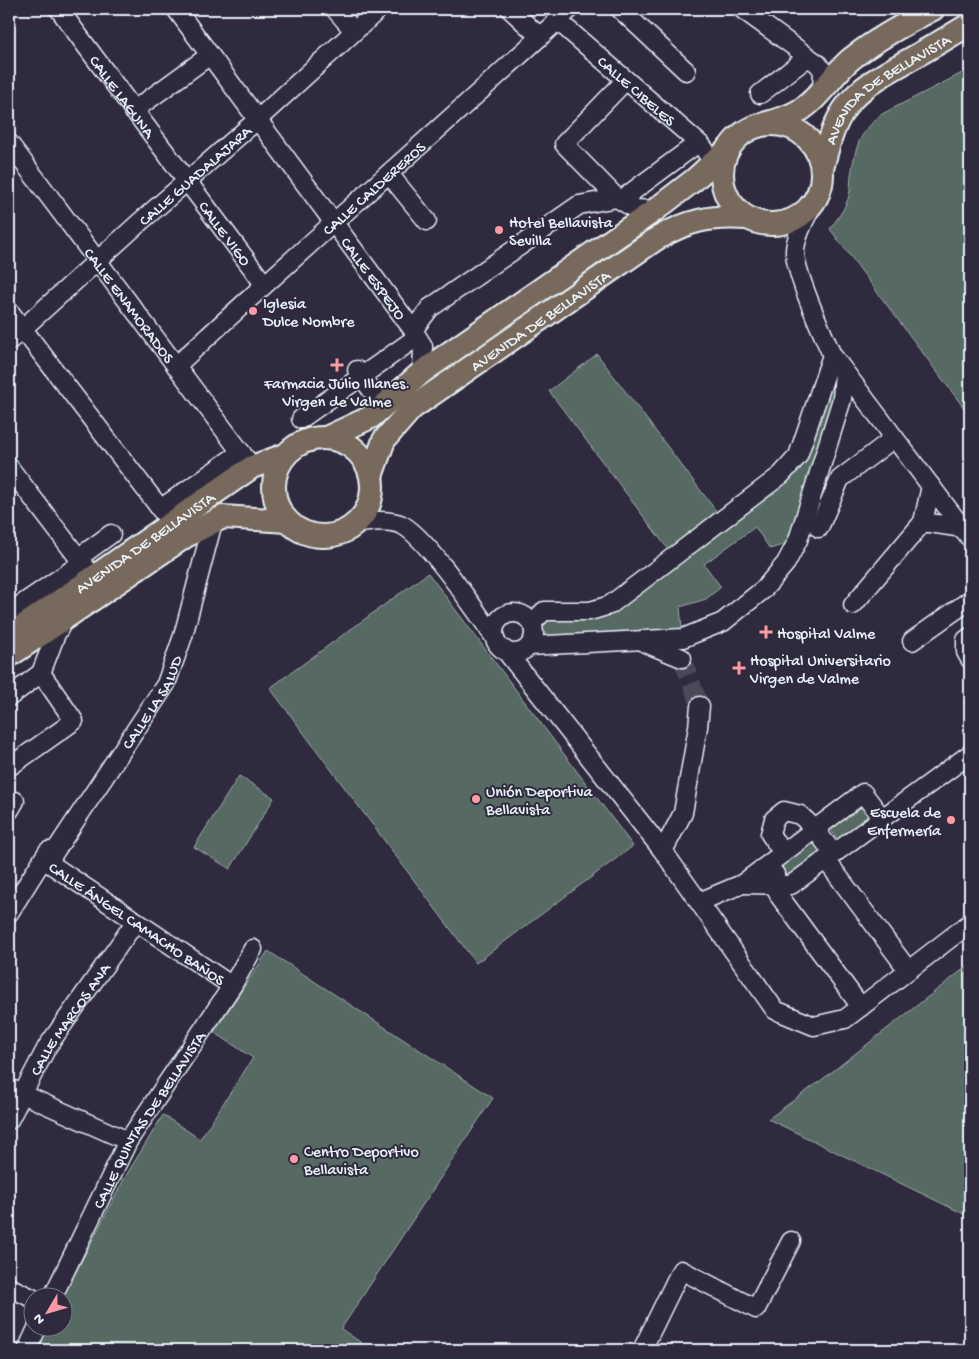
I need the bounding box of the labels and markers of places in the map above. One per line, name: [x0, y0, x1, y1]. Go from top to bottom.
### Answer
place label: Hotel Bellavista Sevilla: [509, 215, 614, 252]
marker: Hotel Bellavista Sevilla: [493, 224, 505, 236]
place label: Iglesia Dulce Nombre: [262, 296, 355, 333]
marker: Iglesia Dulce Nombre: [247, 305, 259, 317]
marker: Farmacia Julio Illanes. Virgen de Valme: [331, 359, 343, 371]
place label: Farmacia Julio Illanes. Virgen de Valme: [263, 376, 410, 413]
marker: Hospital Valme: [759, 625, 773, 639]
place label: Hospital Valme: [777, 626, 876, 645]
place label: Hospital Universitario Virgen de Valme: [749, 653, 891, 690]
marker: Hospital Universitario Virgen de Valme: [732, 661, 746, 675]
place label: Unión Deportiva Bellavista: [485, 784, 594, 821]
marker: Unión Deportiva Bellavista: [470, 793, 482, 805]
place label: Escuela de Enfermería: [867, 805, 942, 842]
marker: Escuela de Enfermería: [945, 814, 957, 826]
place label: Centro Deportivo Bellavista: [303, 1144, 419, 1181]
marker: Centro Deportivo Bellavista: [288, 1153, 300, 1165]

